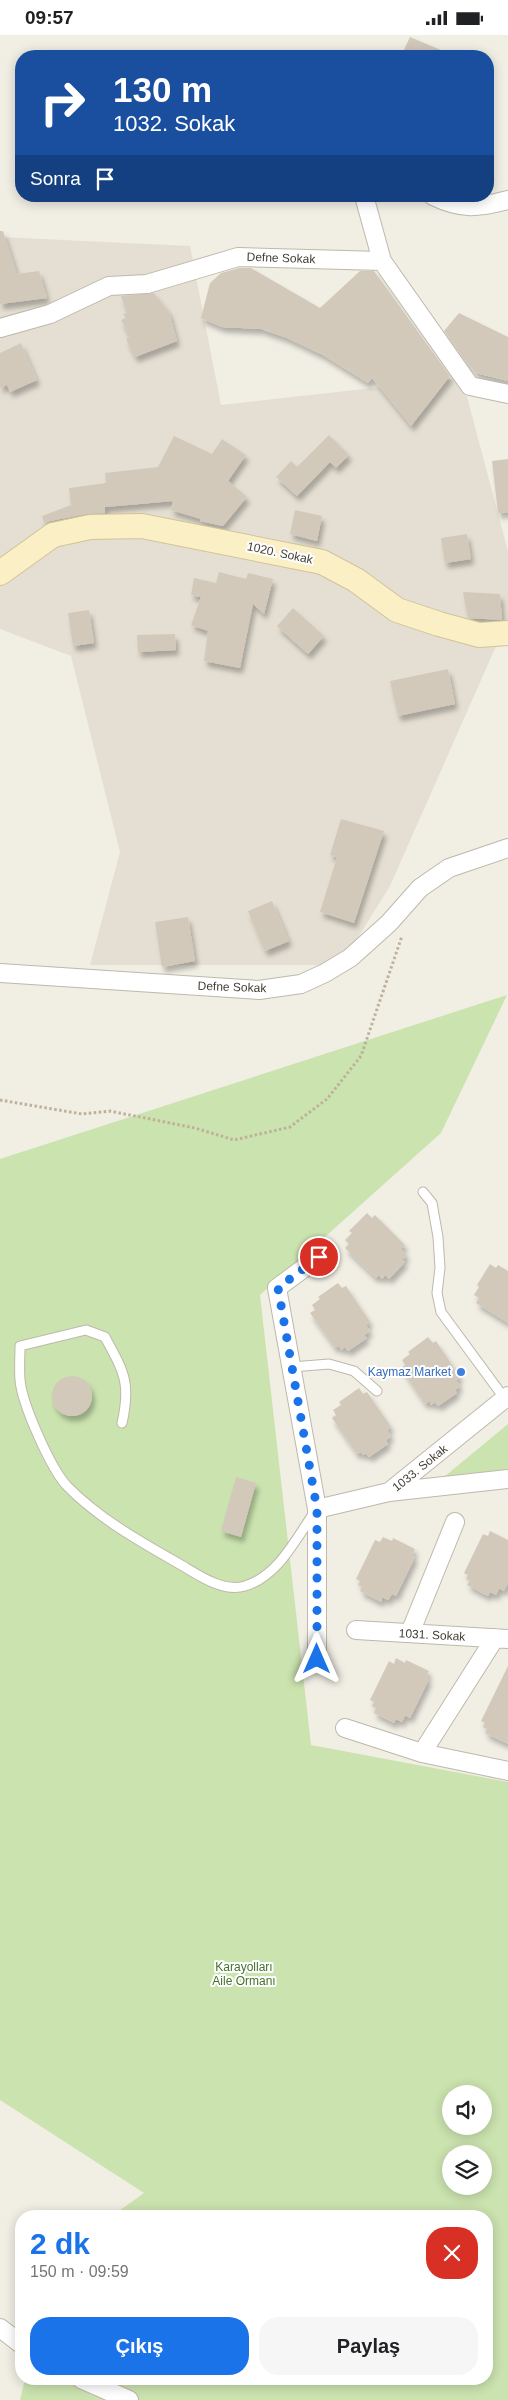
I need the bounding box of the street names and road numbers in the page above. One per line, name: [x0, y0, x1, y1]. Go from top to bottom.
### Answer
street label: Defne Sokak: [246, 250, 317, 266]
street label: 1020. Sokak: [246, 539, 315, 567]
street label: Defne Sokak: [197, 979, 268, 995]
street label: 1033. Sokak: [390, 1441, 451, 1494]
street label: 1031. Sokak: [398, 1626, 467, 1644]

